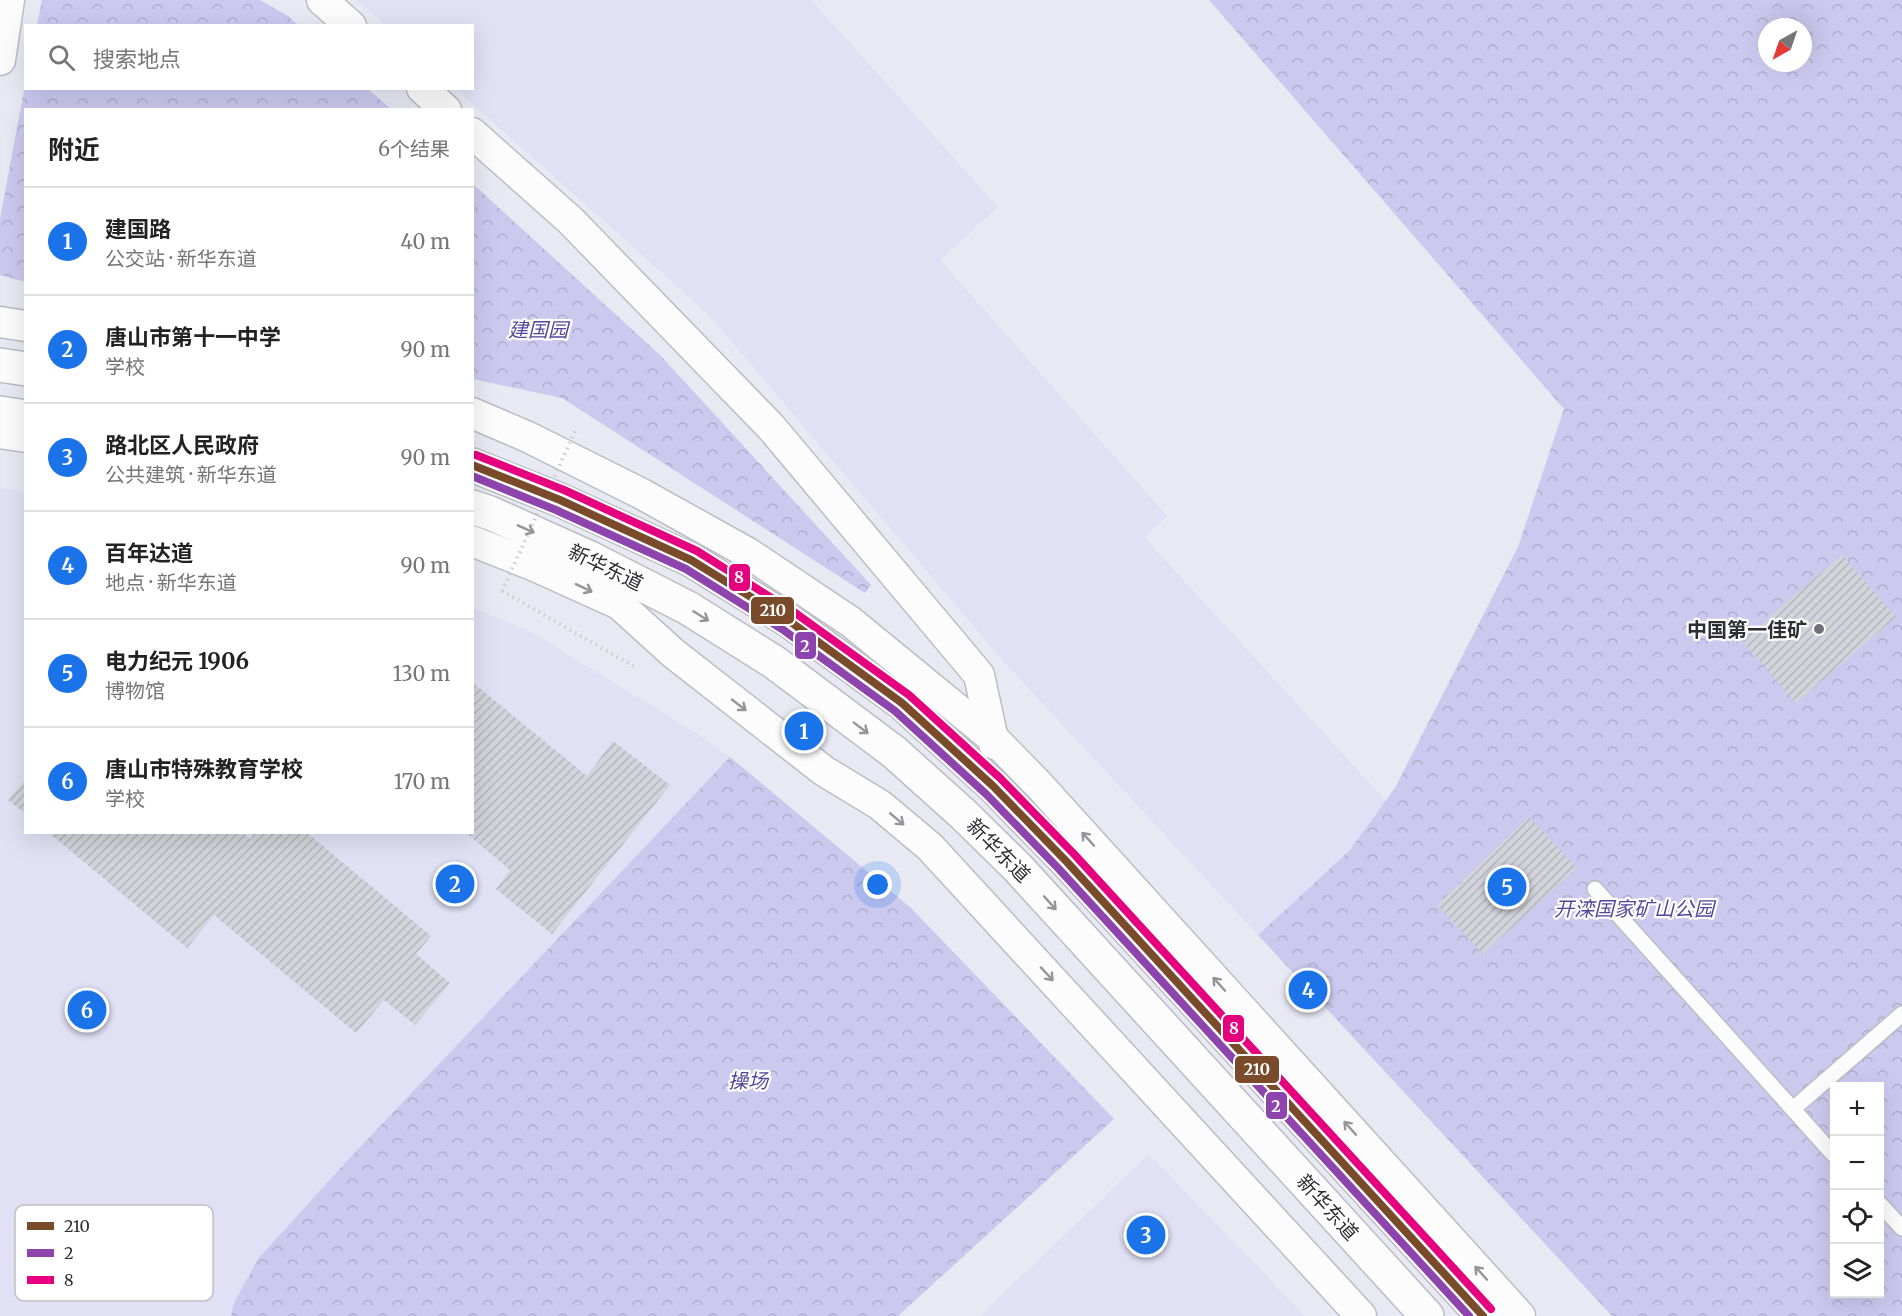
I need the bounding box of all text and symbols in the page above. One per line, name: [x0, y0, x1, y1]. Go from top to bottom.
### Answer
north arrow: [1758, 18, 1812, 72]
search box: [24, 24, 474, 90]
icon: search: [45, 41, 78, 74]
text: 搜索地点: [93, 45, 181, 73]
text: 附近: [48, 133, 100, 166]
text: 6个结果: [378, 136, 450, 161]
text: 建国路: [105, 215, 171, 243]
text: 1: [63, 229, 72, 254]
text: 40 m: [400, 229, 450, 254]
text: 公交站 · 新华东道: [105, 246, 257, 271]
park label: 建国园: [508, 317, 571, 342]
text: 唐山市第十一中学: [105, 323, 281, 351]
text: 2: [62, 337, 73, 362]
text: 90 m: [400, 337, 450, 362]
text: 学校: [105, 354, 145, 379]
text: 路北区人民政府: [105, 431, 259, 459]
text: 3: [62, 445, 73, 470]
text: 90 m: [400, 445, 450, 470]
text: 公共建筑 · 新华东道: [105, 462, 277, 487]
one-way arrow: [517, 524, 535, 536]
street label: 新华东道: [565, 538, 647, 596]
text: 百年达道: [105, 539, 193, 567]
text: 4: [61, 553, 74, 578]
text: 90 m: [400, 553, 450, 578]
line badge: 8: [728, 563, 751, 592]
text: 8: [734, 567, 744, 587]
text: 地点 · 新华东道: [105, 570, 237, 595]
one-way arrow: [575, 583, 593, 595]
line badge: 210: [750, 596, 795, 625]
text: 210: [760, 600, 786, 620]
one-way arrow: [692, 611, 709, 623]
place label: 中国第一佳矿: [1687, 617, 1807, 642]
marker: 中国第一佳矿: [1812, 622, 1826, 636]
line badge: 2: [794, 631, 817, 660]
text: 2: [800, 636, 810, 656]
text: 电力纪元 1906: [105, 647, 249, 675]
text: 5: [62, 661, 73, 686]
text: 130 m: [393, 661, 450, 686]
text: 博物馆: [105, 678, 165, 703]
one-way arrow: [731, 698, 747, 711]
pin: 1: [784, 708, 824, 754]
one-way arrow: [852, 721, 868, 734]
text: 唐山市特殊教育学校: [105, 755, 303, 783]
text: 6: [61, 769, 74, 794]
text: 170 m: [394, 769, 450, 794]
text: 学校: [105, 786, 145, 811]
one-way arrow: [889, 812, 904, 826]
street label: 新华东道: [962, 813, 1036, 887]
one-way arrow: [1081, 832, 1095, 847]
pin: 2: [436, 862, 474, 906]
pin: 5: [1488, 864, 1526, 910]
your location: [863, 870, 892, 899]
one-way arrow: [1043, 895, 1057, 910]
park label: 开滦国家矿山公园: [1554, 896, 1717, 921]
one-way arrow: [1040, 966, 1054, 981]
pin: 4: [1288, 968, 1328, 1012]
one-way arrow: [1212, 976, 1226, 991]
pin: 6: [68, 988, 106, 1032]
line badge: 8: [1222, 1014, 1245, 1043]
text: 8: [1229, 1018, 1239, 1038]
line badge: 210: [1234, 1055, 1280, 1084]
text: 210: [1244, 1059, 1270, 1079]
park label: 操场: [728, 1068, 770, 1093]
map controls: [1830, 1082, 1884, 1298]
button: +: [1830, 1082, 1884, 1136]
line badge: 2: [1265, 1091, 1288, 1120]
text: 2: [1271, 1096, 1281, 1116]
one-way arrow: [1343, 1121, 1357, 1136]
button: −: [1830, 1136, 1884, 1190]
street label: 新华东道: [1292, 1169, 1364, 1245]
button: locate: [1830, 1190, 1884, 1244]
legend: [15, 1205, 213, 1301]
pin: 3: [1126, 1212, 1166, 1258]
text: 210: [64, 1216, 90, 1236]
text: 2: [64, 1243, 74, 1263]
button: layers: [1830, 1244, 1884, 1298]
one-way arrow: [1474, 1265, 1488, 1280]
text: 8: [64, 1270, 74, 1290]

